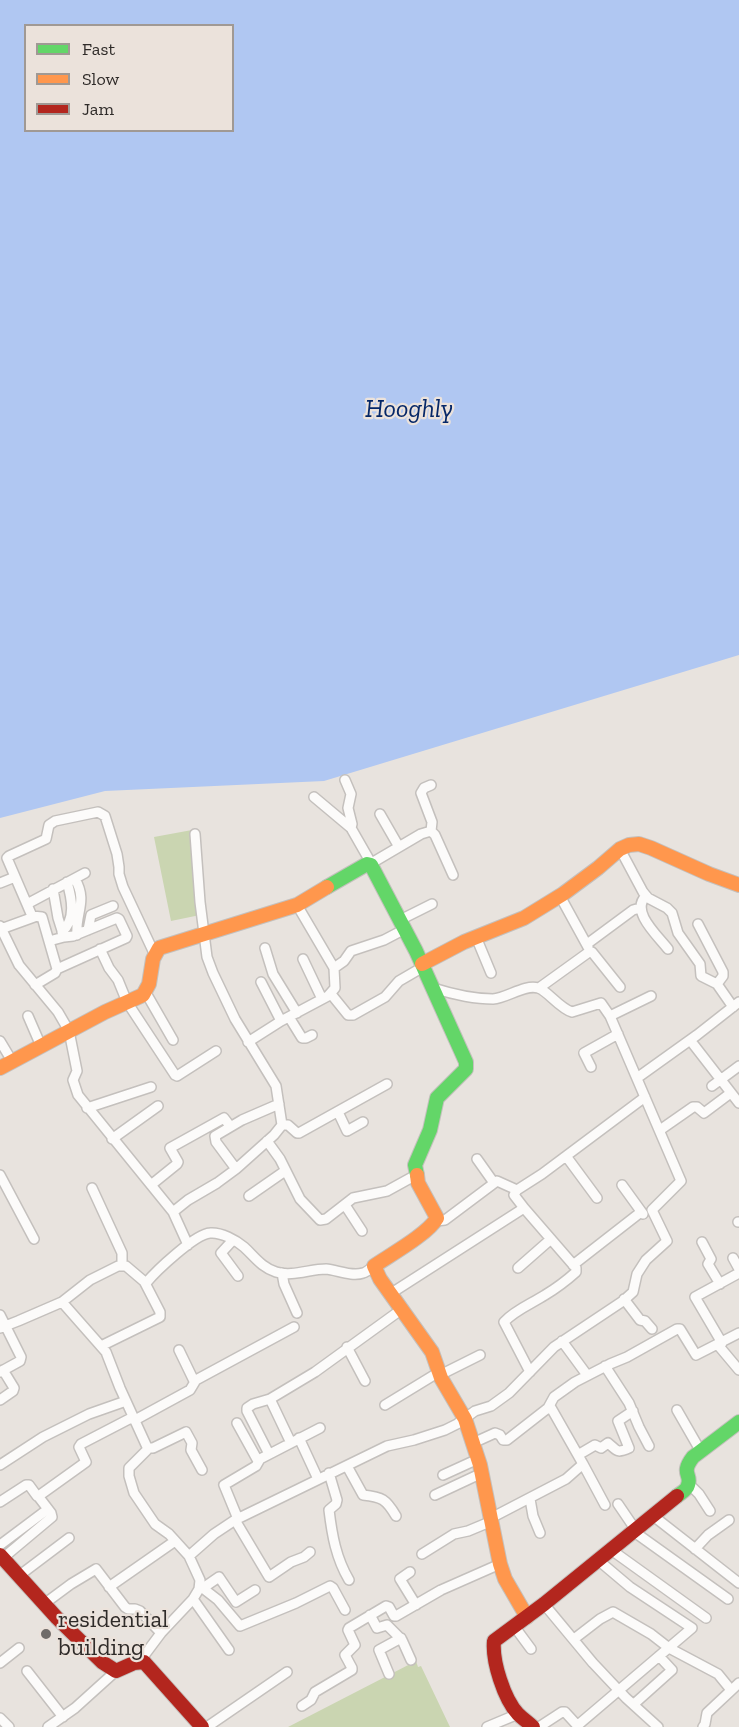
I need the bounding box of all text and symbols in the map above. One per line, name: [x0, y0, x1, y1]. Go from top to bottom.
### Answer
legend: [24, 24, 234, 132]
text: Fast: [82, 38, 115, 60]
text: Slow: [82, 68, 119, 90]
text: Jam: [82, 98, 114, 120]
water label: Hooghly: [365, 394, 453, 426]
place label: residential building: [58, 1606, 168, 1662]
marker: residential building: [39, 1627, 53, 1641]

